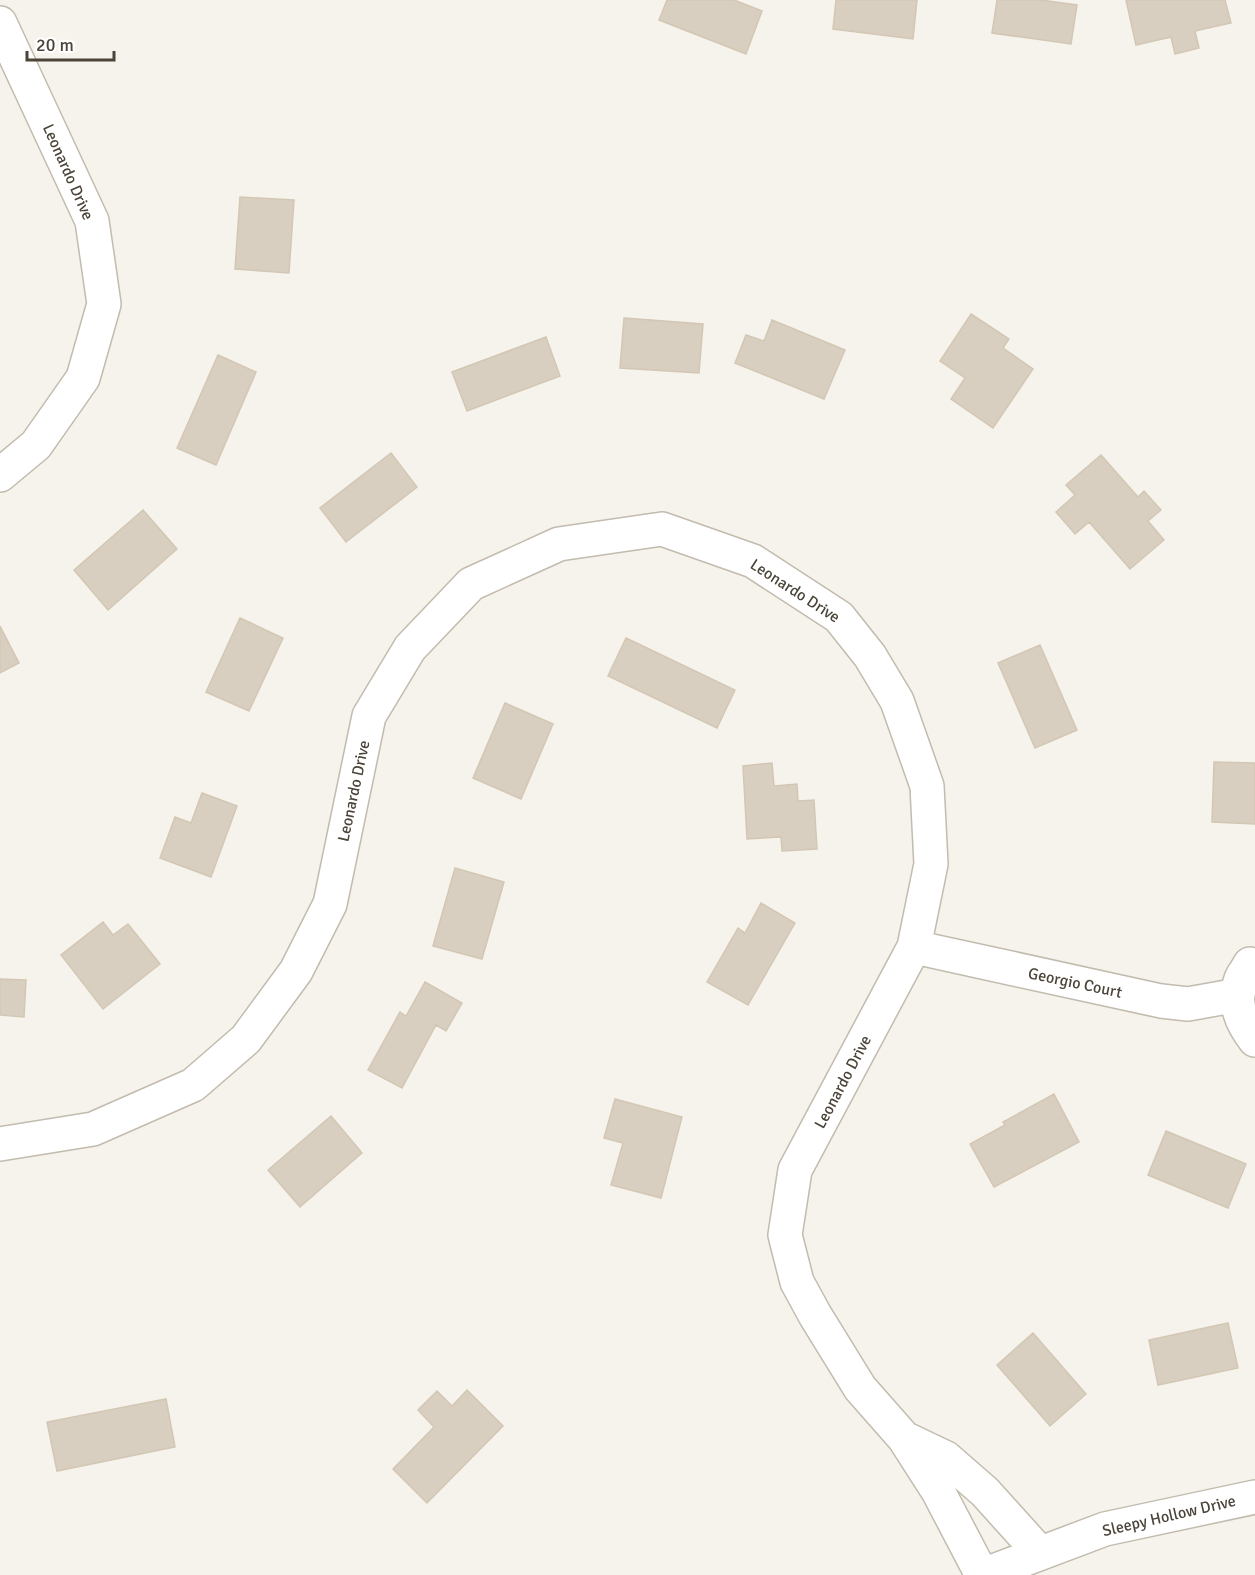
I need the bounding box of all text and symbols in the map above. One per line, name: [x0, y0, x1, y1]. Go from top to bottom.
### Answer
scale bar: [27, 24, 114, 62]
text: 20 m: [36, 34, 74, 56]
street label: Leonardo Drive: [38, 121, 98, 223]
street label: Leonardo Drive: [746, 555, 844, 627]
street label: Leonardo Drive: [334, 739, 374, 843]
street label: Georgio Court: [1026, 963, 1124, 1003]
street label: Leonardo Drive: [810, 1032, 876, 1132]
street label: Sleepy Hollow Drive: [1100, 1491, 1238, 1541]

